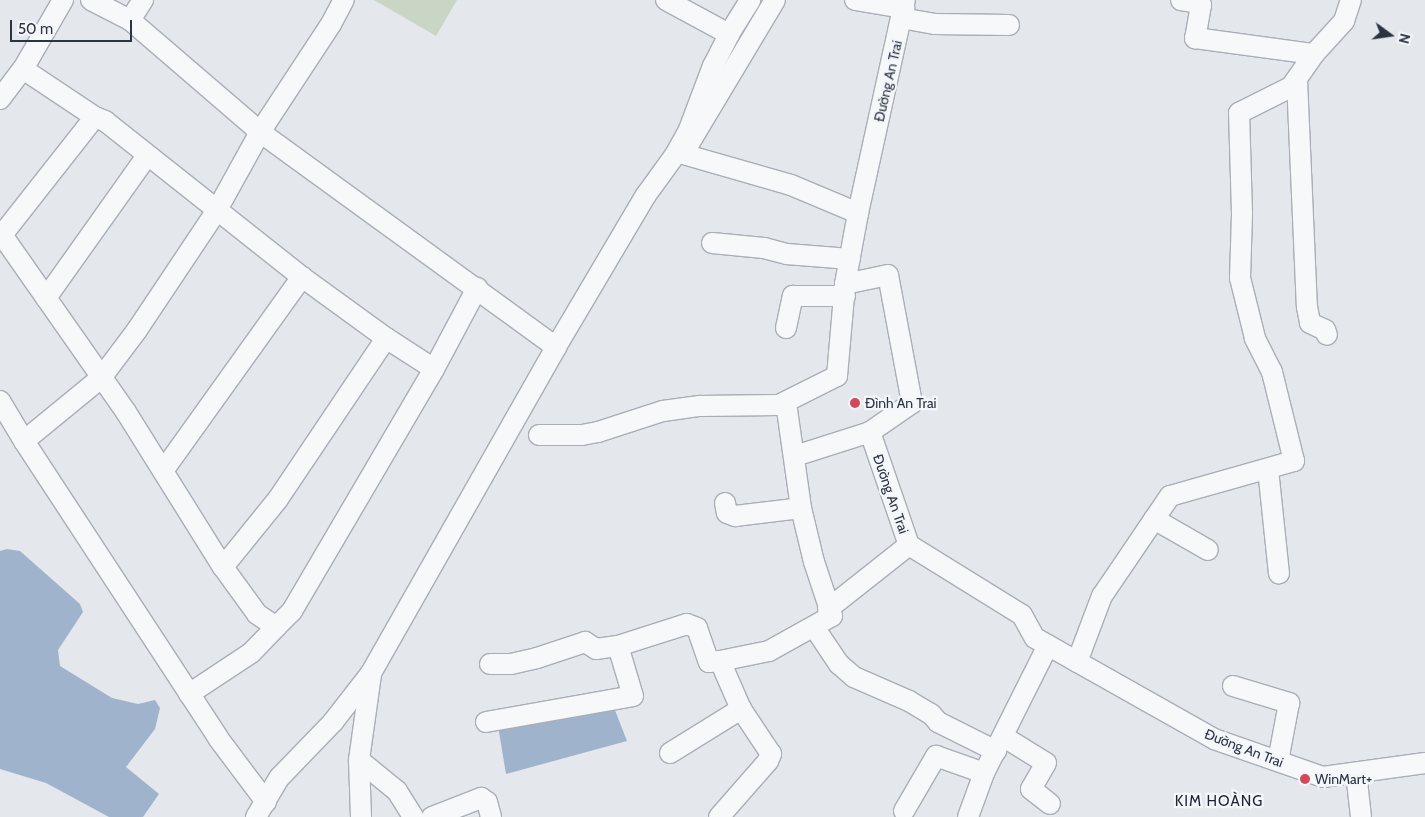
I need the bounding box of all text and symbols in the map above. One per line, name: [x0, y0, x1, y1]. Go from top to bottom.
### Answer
scale bar: [12, 10, 135, 42]
north arrow: [1365, 10, 1415, 60]
text: 50 m: [18, 20, 53, 38]
text: N: [1395, 32, 1414, 46]
street label: Đường An Trai: [870, 39, 906, 123]
place label: Đình An Trai: [865, 395, 937, 411]
marker: Đình An Trai: [849, 397, 861, 409]
street label: Đường An Trai: [870, 452, 912, 536]
street label: Đường An Trai: [1202, 725, 1286, 771]
place label: WinMart+: [1315, 771, 1372, 787]
marker: WinMart+: [1299, 773, 1311, 785]
district label: KIM HOÀNG: [1174, 793, 1264, 811]

